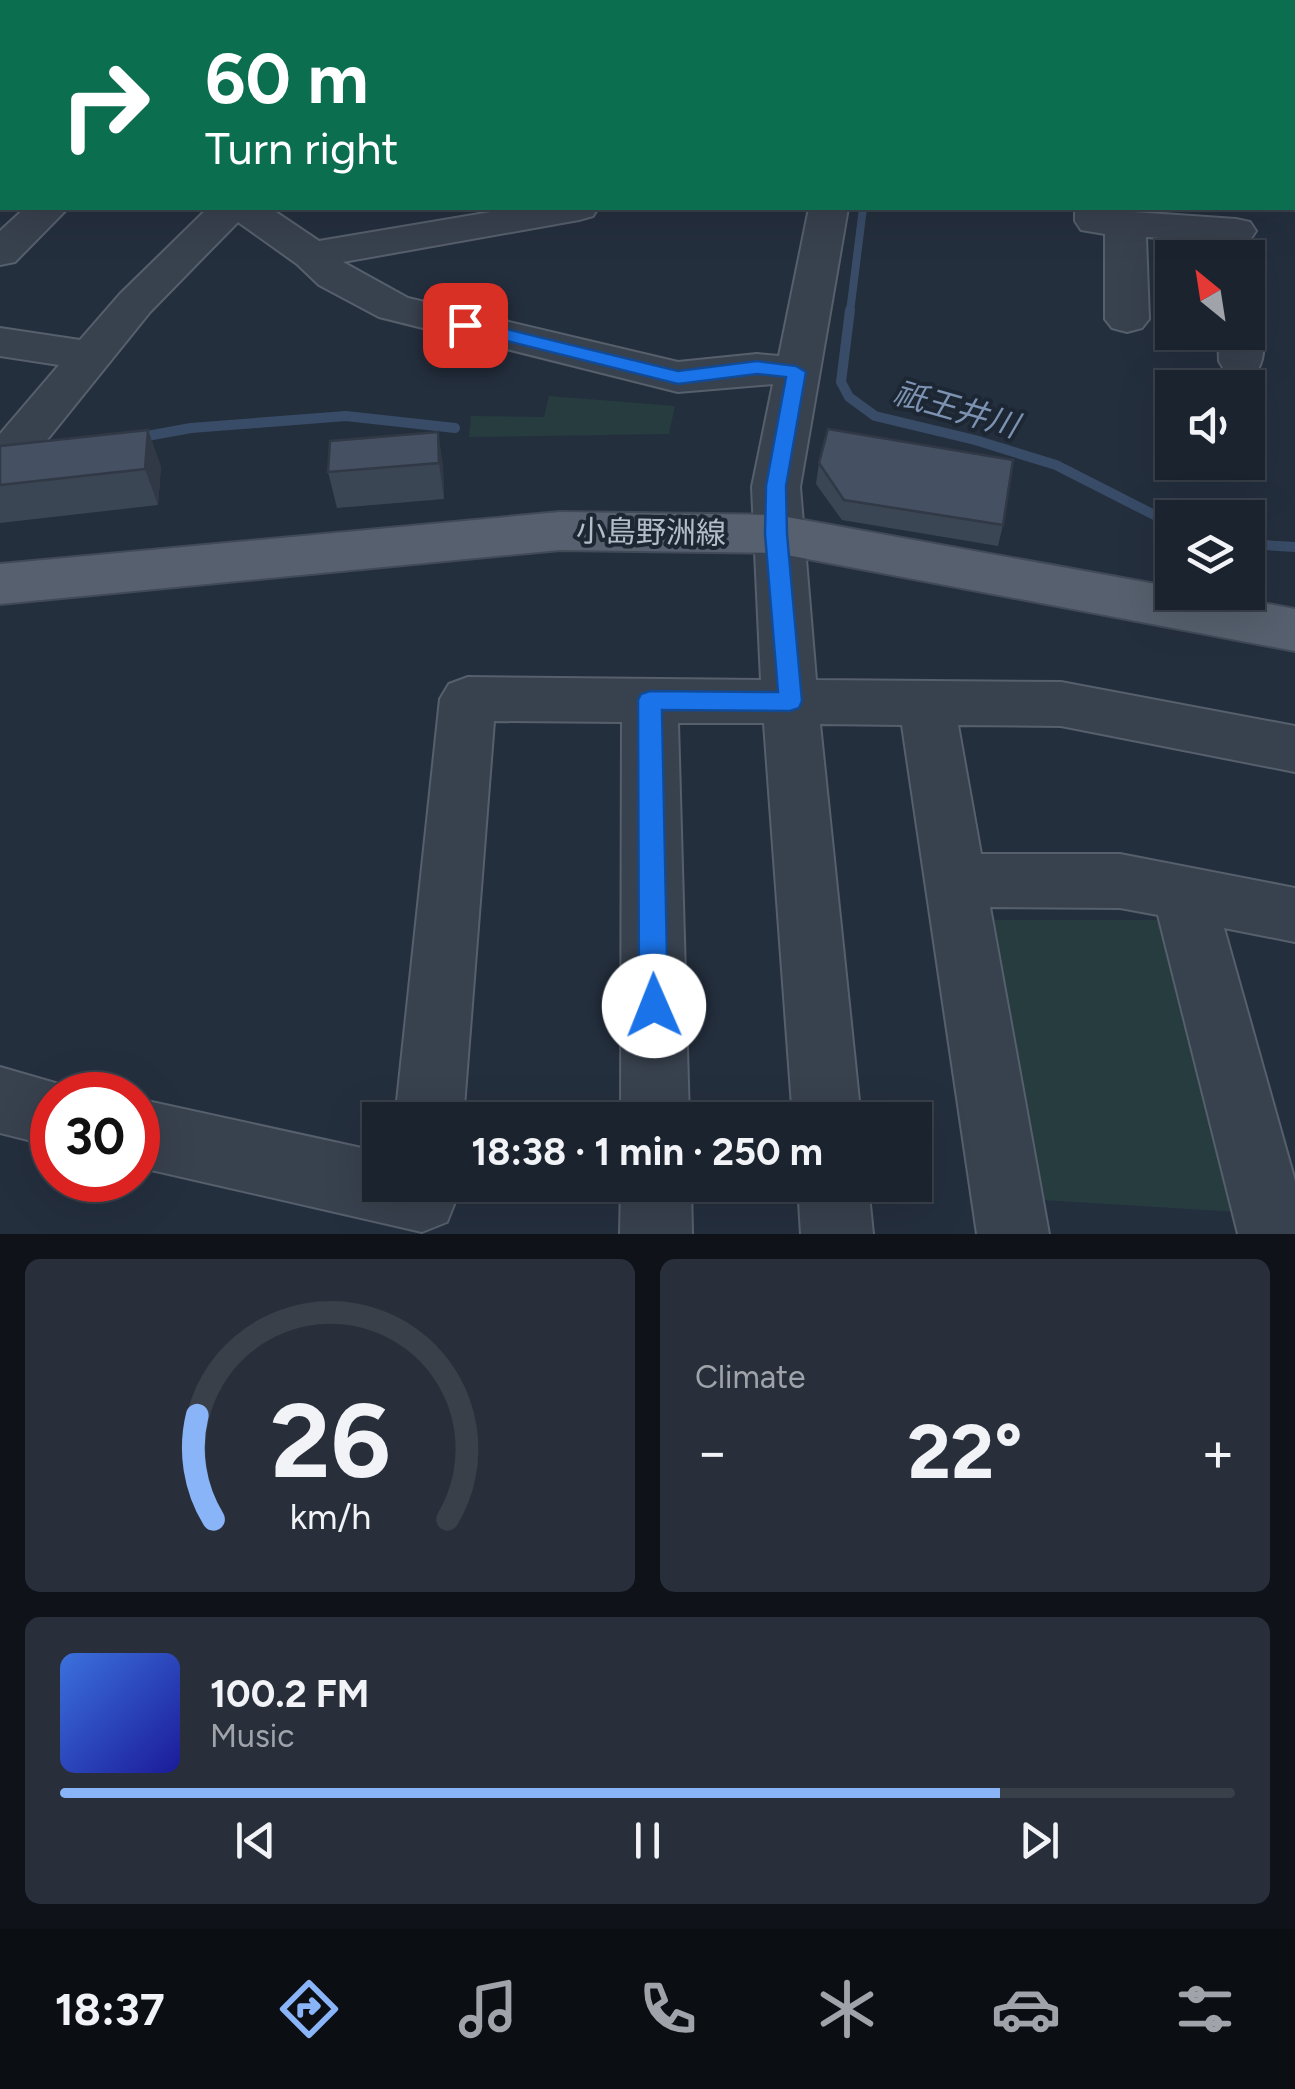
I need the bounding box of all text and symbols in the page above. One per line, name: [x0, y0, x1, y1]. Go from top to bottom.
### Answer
text: 60 m: [205, 36, 369, 121]
icon: right: [40, 40, 170, 170]
text: Turn right: [205, 121, 398, 175]
north arrow: [1155, 240, 1265, 350]
map controls: [1155, 240, 1265, 610]
pin: [423, 283, 508, 368]
icon: arrive: [438, 298, 493, 353]
button: sound: [1155, 370, 1265, 480]
water label: 祇王井川: [889, 373, 1026, 446]
button: layers: [1155, 500, 1265, 610]
street label: 小島野洲線: [576, 512, 726, 552]
position arrow: [602, 954, 706, 1058]
speed limit sign: 30: [30, 1072, 160, 1202]
text: 18:38 · 1 min · 250 m: [471, 1129, 823, 1175]
text: Climate: [695, 1358, 806, 1396]
text: 26: [270, 1378, 390, 1503]
text: 22°: [907, 1407, 1023, 1497]
text: −: [695, 1419, 729, 1485]
text: +: [1201, 1419, 1235, 1485]
text: km/h: [289, 1495, 371, 1538]
text: 100.2 FM: [210, 1671, 369, 1717]
text: Music: [210, 1717, 295, 1755]
icon: previous: [228, 1813, 283, 1868]
icon: pause: [620, 1813, 675, 1868]
icon: next: [1012, 1813, 1067, 1868]
icon: directions: [274, 1974, 344, 2044]
icon: music: [453, 1974, 523, 2044]
icon: phone: [633, 1974, 703, 2044]
icon: climate: [812, 1974, 882, 2044]
icon: car: [991, 1974, 1061, 2044]
icon: filters: [1170, 1974, 1240, 2044]
text: 18:37: [55, 1982, 165, 2036]

